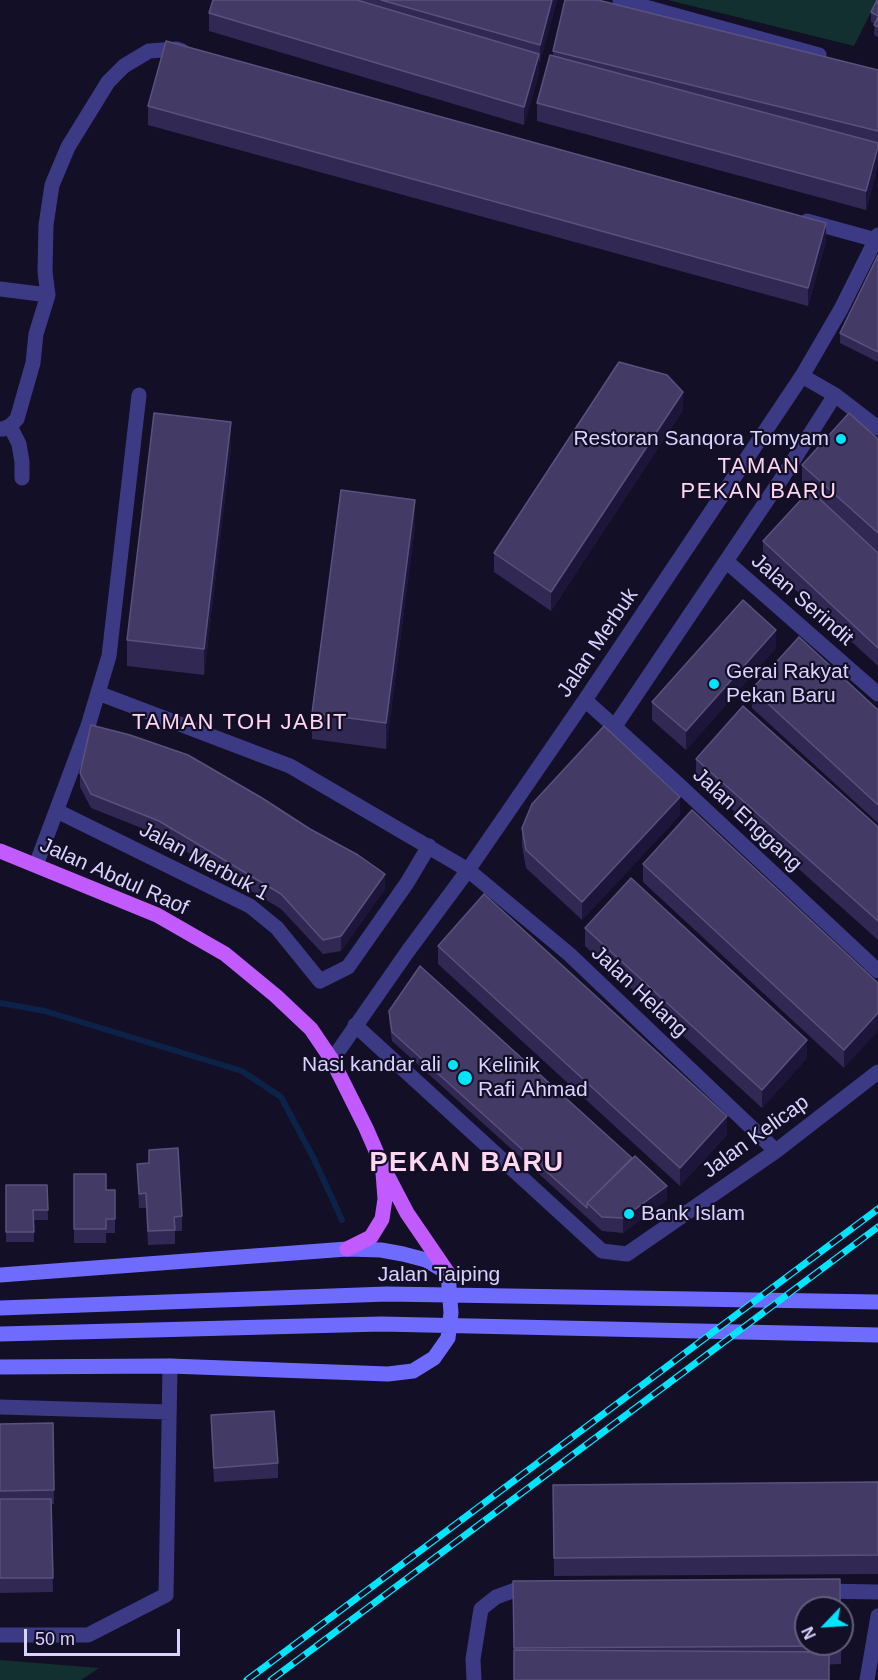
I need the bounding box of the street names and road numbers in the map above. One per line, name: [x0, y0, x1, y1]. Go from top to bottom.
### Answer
street label: Jalan Serindit: [746, 549, 858, 651]
street label: Jalan Merbuk: [552, 584, 644, 702]
street label: Jalan Enggang: [687, 763, 807, 877]
street label: Jalan Merbuk 1: [135, 817, 273, 907]
street label: Jalan Abdul Raof: [36, 833, 192, 921]
street label: Jalan Helang: [586, 941, 692, 1043]
street label: Jalan Kelicap: [698, 1090, 814, 1184]
street label: Jalan Taiping: [378, 1262, 500, 1288]

